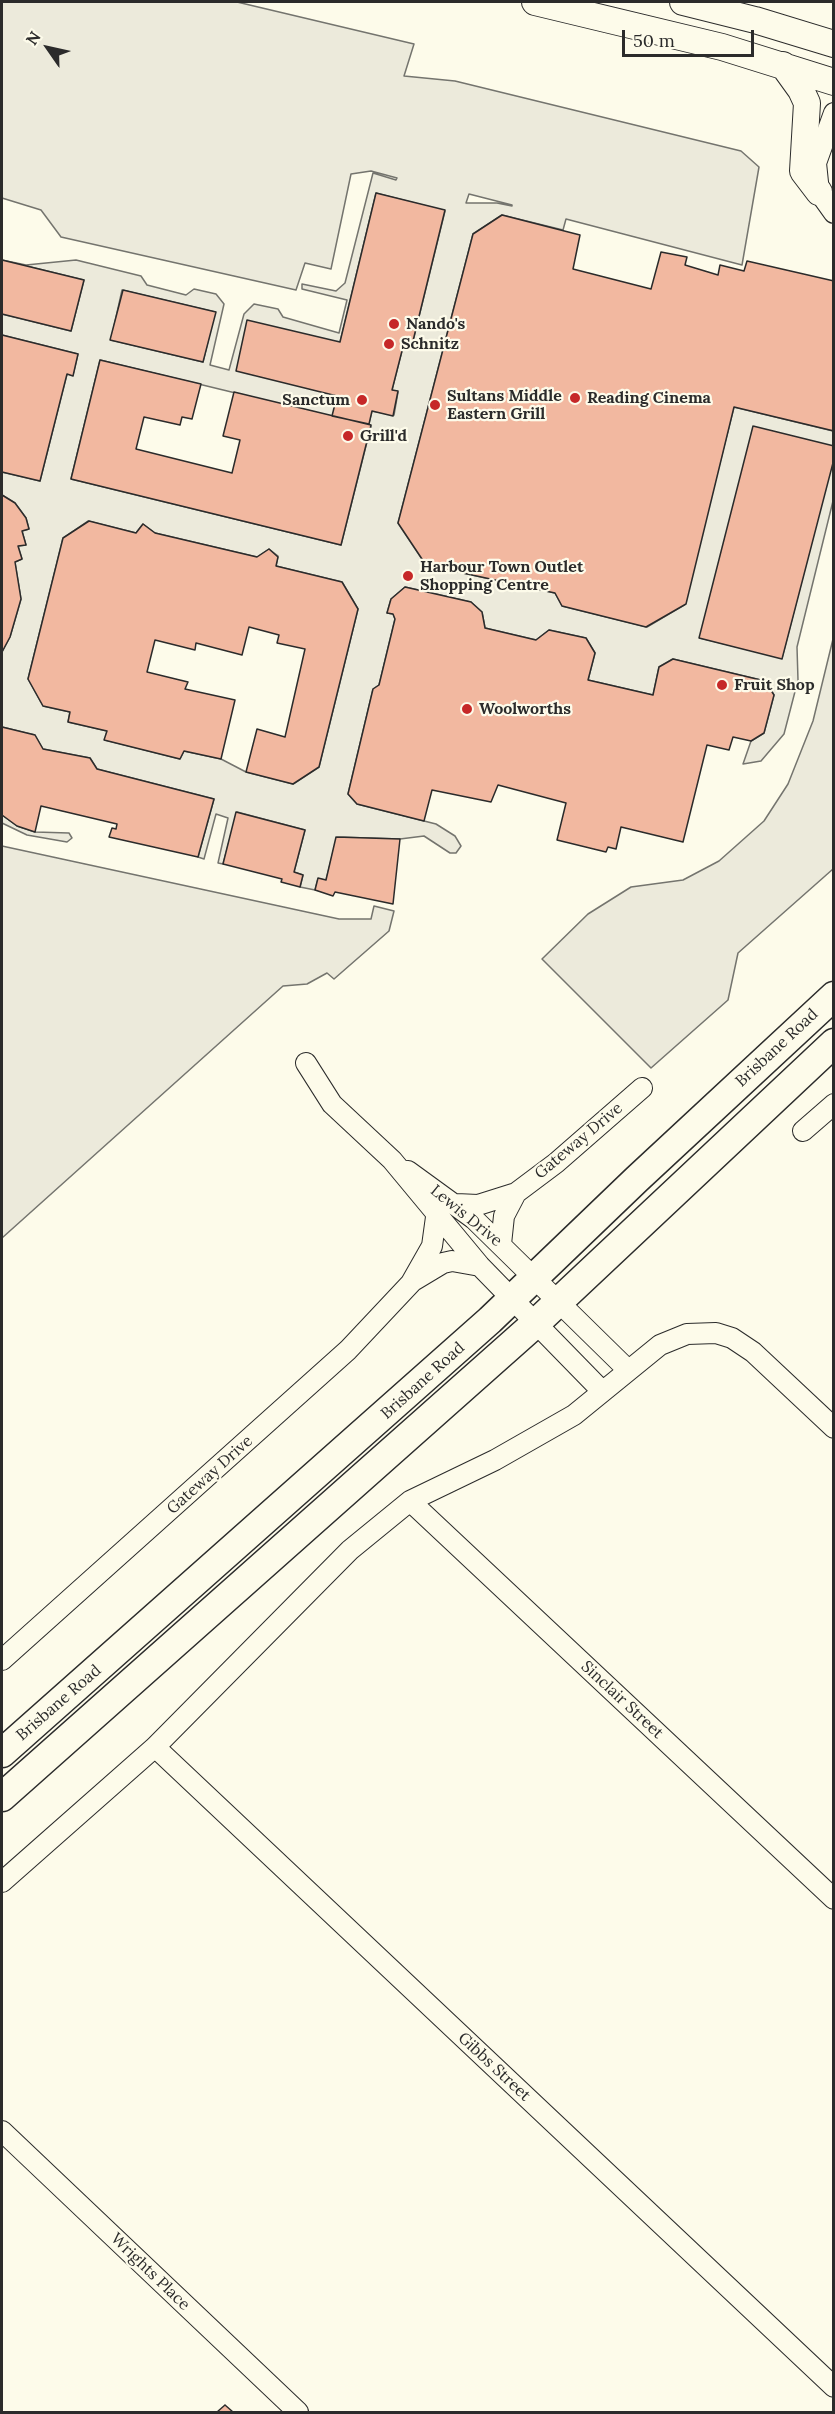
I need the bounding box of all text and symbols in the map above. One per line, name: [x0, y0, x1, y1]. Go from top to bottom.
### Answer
north arrow: [18, 18, 78, 78]
scale bar: [625, 18, 757, 56]
text: N: [21, 27, 45, 49]
text: 50 m: [633, 29, 675, 52]
place label: Nando's: [406, 314, 465, 334]
marker: Nando's: [387, 317, 401, 331]
place label: Schnitz: [401, 334, 459, 354]
marker: Schnitz: [382, 337, 396, 351]
place label: Sultans Middle Eastern Grill: [447, 386, 562, 424]
place label: Reading Cinema: [587, 388, 711, 408]
place label: Sanctum: [282, 390, 350, 410]
marker: Reading Cinema: [568, 391, 582, 405]
marker: Sanctum: [355, 393, 369, 407]
marker: Sultans Middle Eastern Grill: [428, 398, 442, 412]
place label: Grill'd: [360, 426, 407, 446]
marker: Grill'd: [341, 429, 355, 443]
place label: Harbour Town Outlet Shopping Centre: [420, 557, 584, 595]
marker: Harbour Town Outlet Shopping Centre: [401, 569, 415, 583]
place label: Fruit Shop: [734, 675, 815, 695]
marker: Fruit Shop: [715, 678, 729, 692]
place label: Woolworths: [479, 699, 571, 719]
marker: Woolworths: [460, 702, 474, 716]
street label: Brisbane Road: [732, 1005, 822, 1091]
street label: Gateway Drive: [531, 1099, 627, 1183]
street label: Lewis Drive: [426, 1181, 506, 1251]
street label: Brisbane Road: [377, 1338, 469, 1424]
street label: Gateway Drive: [163, 1432, 257, 1518]
street label: Sinclair Street: [577, 1657, 667, 1743]
street label: Brisbane Road: [13, 1661, 105, 1745]
street label: Gibbs Street: [454, 2029, 534, 2105]
street label: Wrights Place: [106, 2229, 194, 2315]

